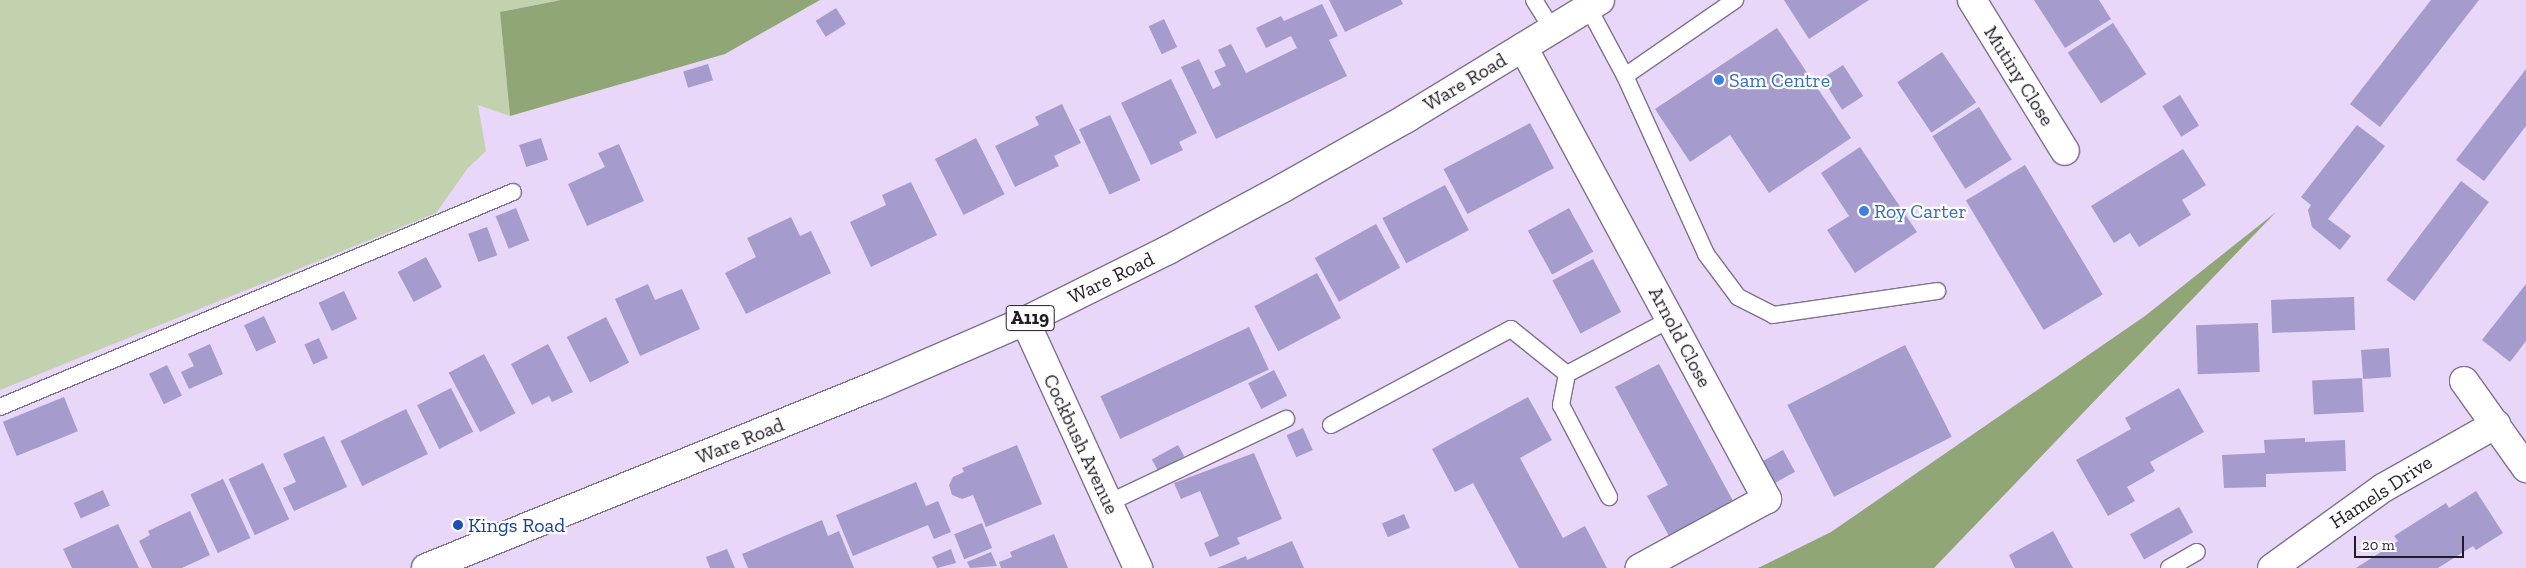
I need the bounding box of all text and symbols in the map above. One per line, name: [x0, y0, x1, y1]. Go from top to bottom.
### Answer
street label: Mutiny Close: [1979, 21, 2059, 131]
street label: Ware Road: [1419, 48, 1511, 116]
place label: Sam Centre: [1729, 68, 1830, 92]
marker: Sam Centre: [1713, 74, 1725, 86]
place label: Roy Carter: [1874, 199, 1967, 223]
marker: Roy Carter: [1858, 205, 1870, 217]
street label: Ware Road: [1064, 247, 1158, 309]
street label: Arnold Close: [1643, 283, 1717, 391]
road number: A119: [1005, 302, 1055, 334]
street label: Cockbush Avenue: [1038, 370, 1124, 518]
street label: Ware Road: [692, 412, 788, 470]
street label: Hamels Drive: [2325, 450, 2437, 534]
place label: Kings Road: [468, 513, 565, 537]
marker: Kings Road: [452, 519, 464, 531]
scale bar: [2356, 526, 2466, 558]
text: 20 m: [2362, 536, 2395, 554]

